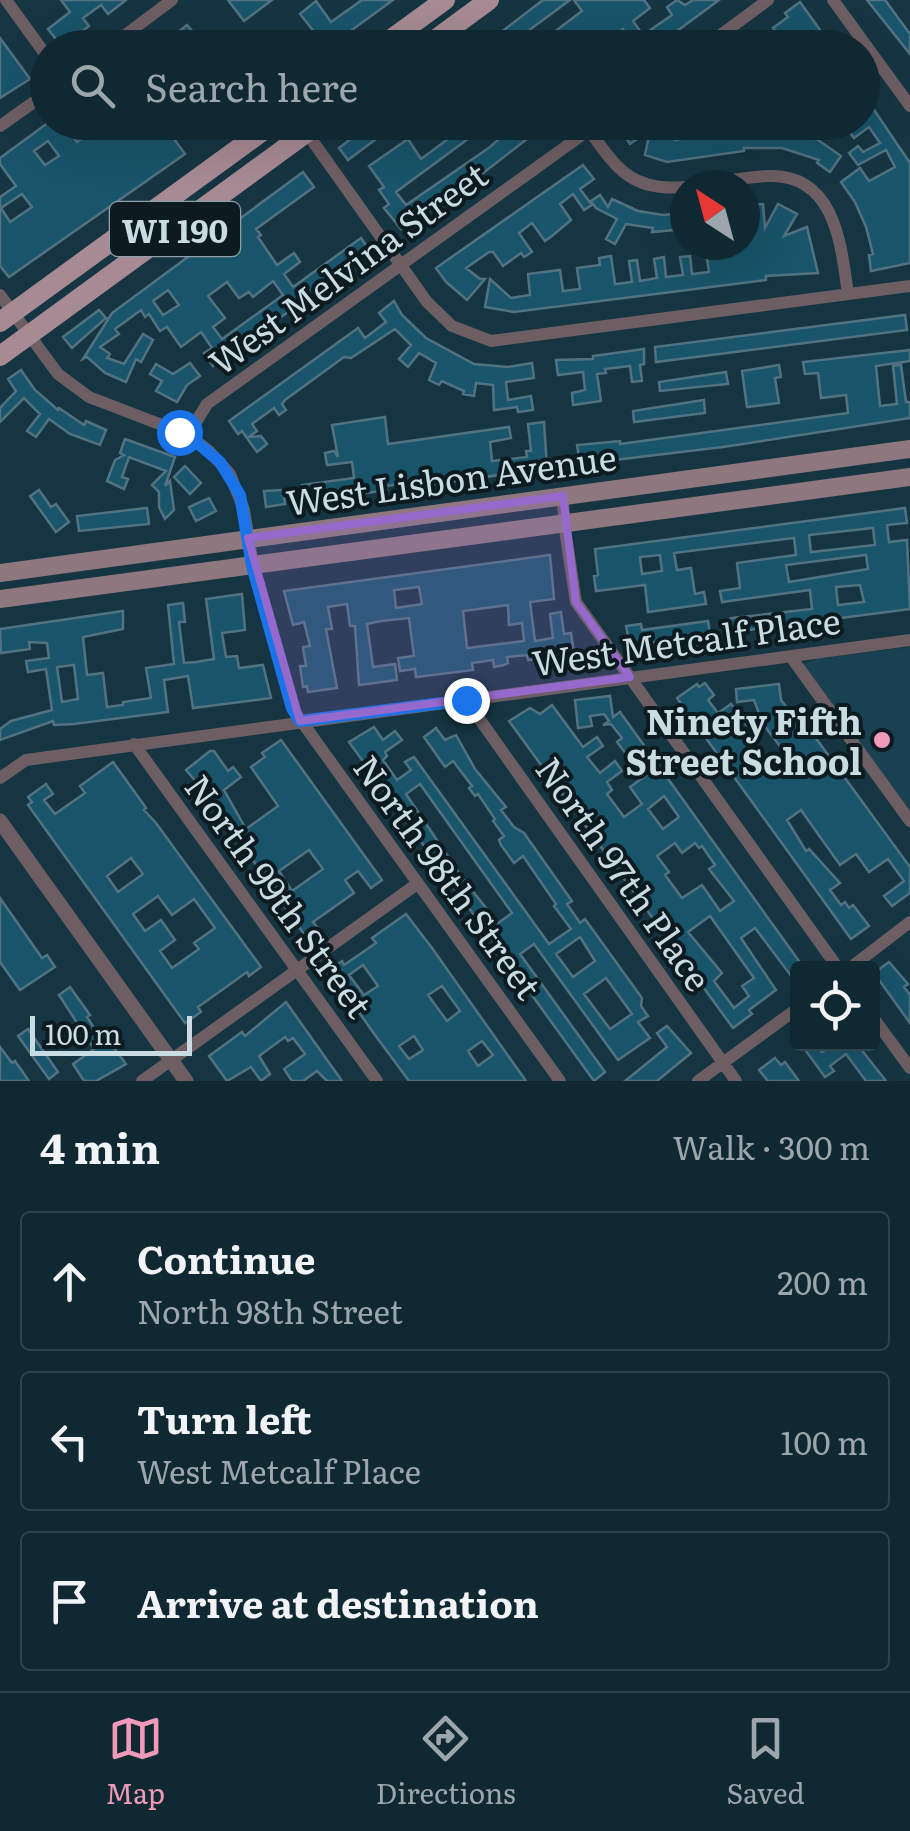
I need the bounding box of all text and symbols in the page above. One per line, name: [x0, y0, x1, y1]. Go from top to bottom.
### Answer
search box: [30, 30, 880, 140]
text: Search here: [145, 57, 358, 114]
icon: search: [65, 58, 120, 113]
street label: West Melvina Street: [197, 148, 497, 386]
north arrow: [670, 170, 760, 260]
road number: WI 190: [110, 202, 240, 256]
route start: [157, 410, 203, 456]
street label: West Lisbon Avenue: [283, 429, 619, 527]
street label: West Metcalf Place: [528, 593, 844, 687]
route end: [444, 678, 490, 724]
place label: Ninety Fifth Street School: [625, 694, 862, 786]
marker: Ninety Fifth Street School: [871, 729, 893, 751]
street label: North 98th Street: [343, 743, 555, 1009]
street label: North 97th Place: [525, 745, 725, 1001]
street label: North 99th Street: [174, 763, 386, 1027]
map controls: [790, 961, 880, 1051]
button: locate: [790, 961, 880, 1051]
scale bar: [30, 1011, 192, 1056]
text: 100 m: [45, 1012, 122, 1054]
text: 4 min: [40, 1115, 160, 1177]
text: Walk · 300 m: [673, 1122, 870, 1170]
text: Continue: [137, 1229, 315, 1286]
icon: ahead: [42, 1254, 97, 1309]
text: 200 m: [777, 1257, 868, 1305]
text: North 98th Street: [137, 1286, 403, 1334]
text: Turn left: [137, 1389, 312, 1446]
icon: left: [42, 1414, 97, 1469]
text: 100 m: [781, 1417, 868, 1465]
text: West Metcalf Place: [137, 1446, 421, 1494]
text: Arrive at destination: [137, 1573, 539, 1630]
icon: arrive: [42, 1574, 97, 1629]
tab: Map: [105, 1711, 165, 1813]
tab: Directions: [376, 1711, 516, 1813]
tab: Saved: [727, 1711, 805, 1813]

